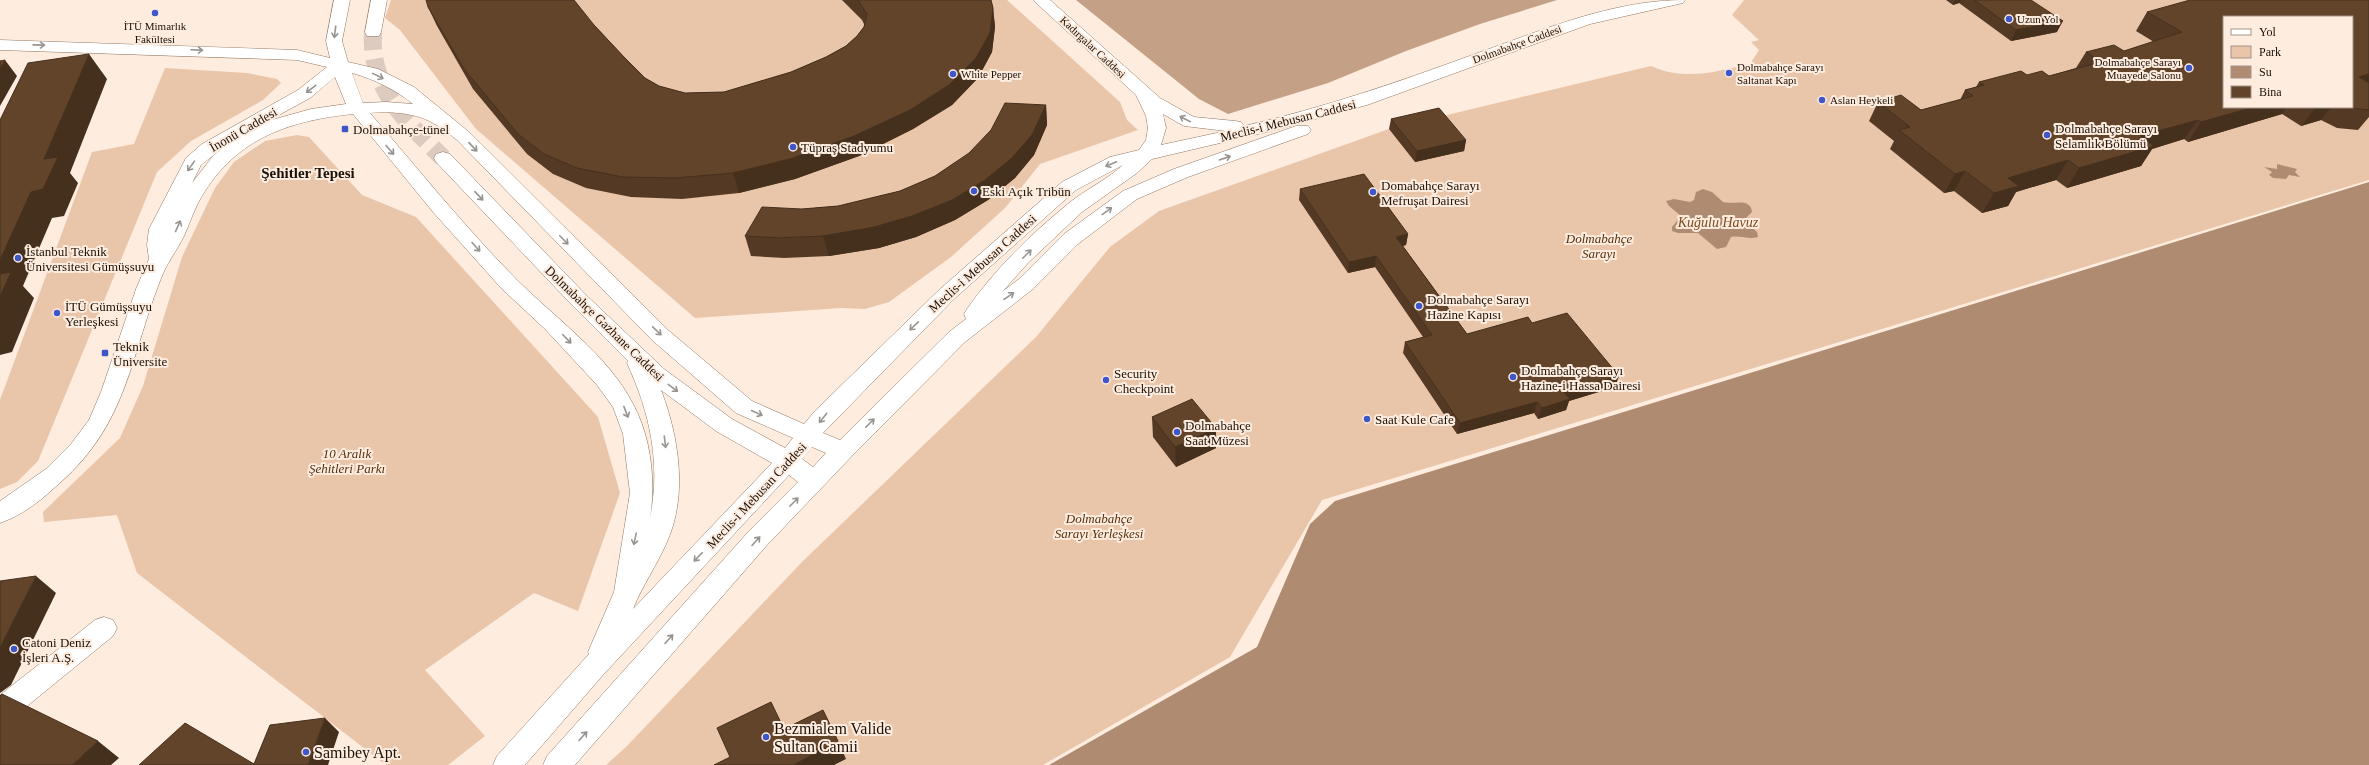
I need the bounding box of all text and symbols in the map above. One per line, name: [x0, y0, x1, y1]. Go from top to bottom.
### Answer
marker: İTÜ Mimarlık Fakültesi: [150, 8, 160, 18]
place label: Uzun Yol: [2017, 13, 2059, 25]
street label: Kadırgalar Caddesi: [1058, 14, 1128, 80]
marker: Uzun Yol: [2004, 14, 2014, 24]
legend: [2223, 16, 2353, 108]
place label: İTÜ Mimarlık Fakültesi: [124, 20, 187, 45]
street label: Dolmabahçe Caddesi: [1471, 22, 1563, 66]
one-way arrow: [331, 25, 339, 38]
text: Yol: [2259, 25, 2276, 39]
one-way arrow: [32, 42, 45, 49]
text: Park: [2259, 45, 2281, 59]
one-way arrow: [190, 46, 203, 54]
place label: Dolmabahçe Sarayı Muayede Salonu: [2095, 56, 2181, 81]
place label: Dolmabahçe Sarayı Saltanat Kapı: [1737, 61, 1823, 86]
marker: Dolmabahçe Sarayı Muayede Salonu: [2184, 63, 2194, 73]
text: Su: [2259, 65, 2272, 79]
place label: White Pepper: [961, 68, 1022, 80]
marker: Dolmabahçe Sarayı Saltanat Kapı: [1724, 68, 1734, 78]
marker: White Pepper: [948, 69, 958, 79]
one-way arrow: [371, 73, 383, 80]
one-way arrow: [305, 85, 316, 93]
text: Bina: [2259, 85, 2282, 99]
place label: Aslan Heykeli: [1830, 94, 1893, 106]
marker: Aslan Heykeli: [1817, 95, 1827, 105]
street label: Meclis-i Mebusan Caddesi: [1219, 96, 1358, 145]
street label: İnonü Caddesi: [207, 104, 280, 155]
one-way arrow: [1179, 115, 1191, 122]
place label: Dolmabahçe Sarayı Selamlık Bölümü: [2055, 121, 2158, 151]
place label: Dolmabahçe-tünel: [353, 122, 449, 137]
marker: Dolmabahçe-tünel: [340, 124, 350, 134]
marker: Dolmabahçe Sarayı Selamlık Bölümü: [2042, 130, 2052, 140]
place label: Tüpraş Stadyumu: [801, 140, 894, 155]
one-way arrow: [468, 142, 478, 152]
marker: Tüpraş Stadyumu: [788, 142, 798, 152]
one-way arrow: [385, 144, 394, 154]
one-way arrow: [1219, 153, 1231, 161]
one-way arrow: [186, 161, 195, 172]
one-way arrow: [1105, 161, 1117, 168]
district label: Şehitler Tepesi: [261, 165, 355, 181]
place label: Domabahçe Sarayı Mefruşat Dairesi: [1381, 178, 1480, 208]
place label: Eski Açık Tribün: [982, 184, 1071, 199]
marker: Eski Açık Tribün: [969, 186, 979, 196]
marker: Domabahçe Sarayı Mefruşat Dairesi: [1368, 187, 1378, 197]
one-way arrow: [475, 191, 484, 202]
one-way arrow: [1101, 207, 1112, 215]
street label: Meclis-i Mebusan Caddesi: [926, 211, 1039, 316]
water label: Kuğulu Havuz: [1677, 215, 1759, 230]
one-way arrow: [175, 221, 182, 233]
park label: Dolmabahçe Sarayı: [1565, 231, 1632, 261]
one-way arrow: [559, 235, 569, 245]
one-way arrow: [471, 242, 481, 252]
place label: İstanbul Teknik Üniversitesi Gümüşsuyu: [26, 244, 155, 274]
one-way arrow: [1022, 249, 1032, 259]
marker: İstanbul Teknik Üniversitesi Gümüşsuyu: [13, 253, 23, 263]
street label: Dolmabahçe Gazhane Caddesi: [542, 263, 668, 384]
one-way arrow: [1003, 292, 1014, 300]
place label: Dolmabahçe Sarayı Hazine Kapısı: [1427, 292, 1530, 322]
place label: İTÜ Gümüşsuyu Yerleşkesi: [65, 299, 153, 329]
marker: Dolmabahçe Sarayı Hazine Kapısı: [1414, 301, 1424, 311]
marker: İTÜ Gümüşsuyu Yerleşkesi: [52, 308, 62, 318]
one-way arrow: [909, 321, 919, 331]
one-way arrow: [652, 326, 662, 336]
one-way arrow: [562, 334, 571, 344]
place label: Teknik Üniversite: [113, 339, 167, 369]
marker: Teknik Üniversite: [100, 348, 110, 358]
place label: Dolmabahçe Sarayı Hazine-i Hassa Dairesi: [1521, 363, 1641, 393]
place label: Security Checkpoint: [1114, 366, 1174, 396]
marker: Dolmabahçe Sarayı Hazine-i Hassa Dairesi: [1508, 372, 1518, 382]
marker: Security Checkpoint: [1101, 375, 1111, 385]
one-way arrow: [667, 384, 678, 392]
one-way arrow: [622, 405, 630, 417]
one-way arrow: [751, 410, 763, 417]
place label: Saat Kule Cafe: [1375, 412, 1454, 427]
one-way arrow: [819, 413, 827, 424]
marker: Saat Kule Cafe: [1362, 414, 1372, 424]
one-way arrow: [865, 418, 875, 428]
place label: Dolmabahçe Saat Müzesi: [1185, 418, 1251, 448]
marker: Dolmabahçe Saat Müzesi: [1172, 427, 1182, 437]
one-way arrow: [662, 435, 669, 448]
street label: Meclis-i Mebusan Caddesi: [703, 439, 810, 551]
park label: 10 Aralık Şehitleri Parkı: [309, 446, 385, 476]
one-way arrow: [789, 497, 799, 507]
park label: Dolmabahçe Sarayı Yerleşkesi: [1055, 511, 1144, 541]
one-way arrow: [630, 532, 638, 545]
one-way arrow: [751, 536, 760, 547]
one-way arrow: [693, 552, 703, 562]
one-way arrow: [665, 633, 674, 644]
place label: Catoni Deniz İşleri A.Ş.: [22, 635, 91, 665]
marker: Catoni Deniz İşleri A.Ş.: [9, 644, 19, 654]
place label: Bezmialem Valide Sultan Camii: [774, 720, 891, 755]
one-way arrow: [579, 731, 588, 741]
marker: Bezmialem Valide Sultan Camii: [761, 732, 771, 742]
place label: Samibey Apt.: [314, 744, 401, 762]
marker: Samibey Apt.: [301, 747, 311, 757]

